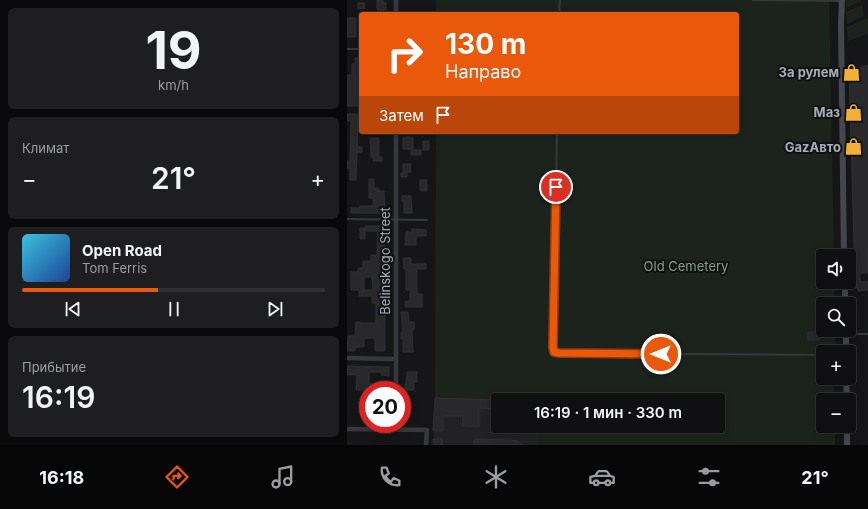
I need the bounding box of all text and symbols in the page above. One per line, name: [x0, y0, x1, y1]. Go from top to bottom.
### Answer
text: 19: [145, 19, 202, 82]
text: 130 m: [445, 27, 526, 61]
icon: right: [379, 28, 431, 80]
text: Направо: [445, 61, 521, 82]
shop icon: За рулем: [842, 62, 862, 82]
place label: За рулем: [779, 64, 839, 80]
text: km/h: [158, 77, 189, 93]
shop icon: Маз: [843, 102, 863, 122]
icon: arrive: [432, 104, 454, 126]
place label: Маз: [814, 104, 840, 120]
text: Затем: [379, 106, 424, 125]
shop icon: GazАвто: [844, 137, 864, 157]
place label: GazАвто: [785, 139, 841, 155]
text: Климат: [22, 140, 69, 156]
text: 21°: [151, 160, 196, 196]
text: −: [22, 166, 37, 192]
text: +: [310, 166, 325, 192]
pin: [539, 170, 573, 204]
icon: arrive: [545, 176, 567, 198]
street label: Belinskogo Street: [377, 207, 393, 315]
text: Open Road: [82, 241, 162, 260]
map controls: [816, 249, 856, 433]
button: sound: [816, 249, 856, 289]
park label: Old Cemetery: [644, 258, 728, 274]
text: Tom Ferris: [82, 260, 147, 276]
button: search: [816, 297, 856, 337]
icon: previous: [62, 298, 84, 320]
icon: pause: [163, 298, 185, 320]
icon: next: [264, 298, 286, 320]
position arrow: [640, 333, 682, 375]
button: +: [816, 345, 856, 385]
text: Прибытие: [22, 359, 86, 375]
text: 16:19: [22, 379, 95, 415]
speed limit sign: 20: [359, 381, 411, 433]
button: −: [816, 393, 856, 433]
text: 16:19 · 1 мин · 330 m: [534, 403, 682, 422]
icon: directions: [163, 463, 191, 491]
icon: music: [269, 463, 297, 491]
icon: phone: [376, 463, 404, 491]
icon: climate: [482, 463, 510, 491]
icon: car: [588, 463, 616, 491]
icon: filters: [695, 463, 723, 491]
text: 16:18: [39, 467, 84, 488]
text: 21°: [801, 467, 829, 488]

